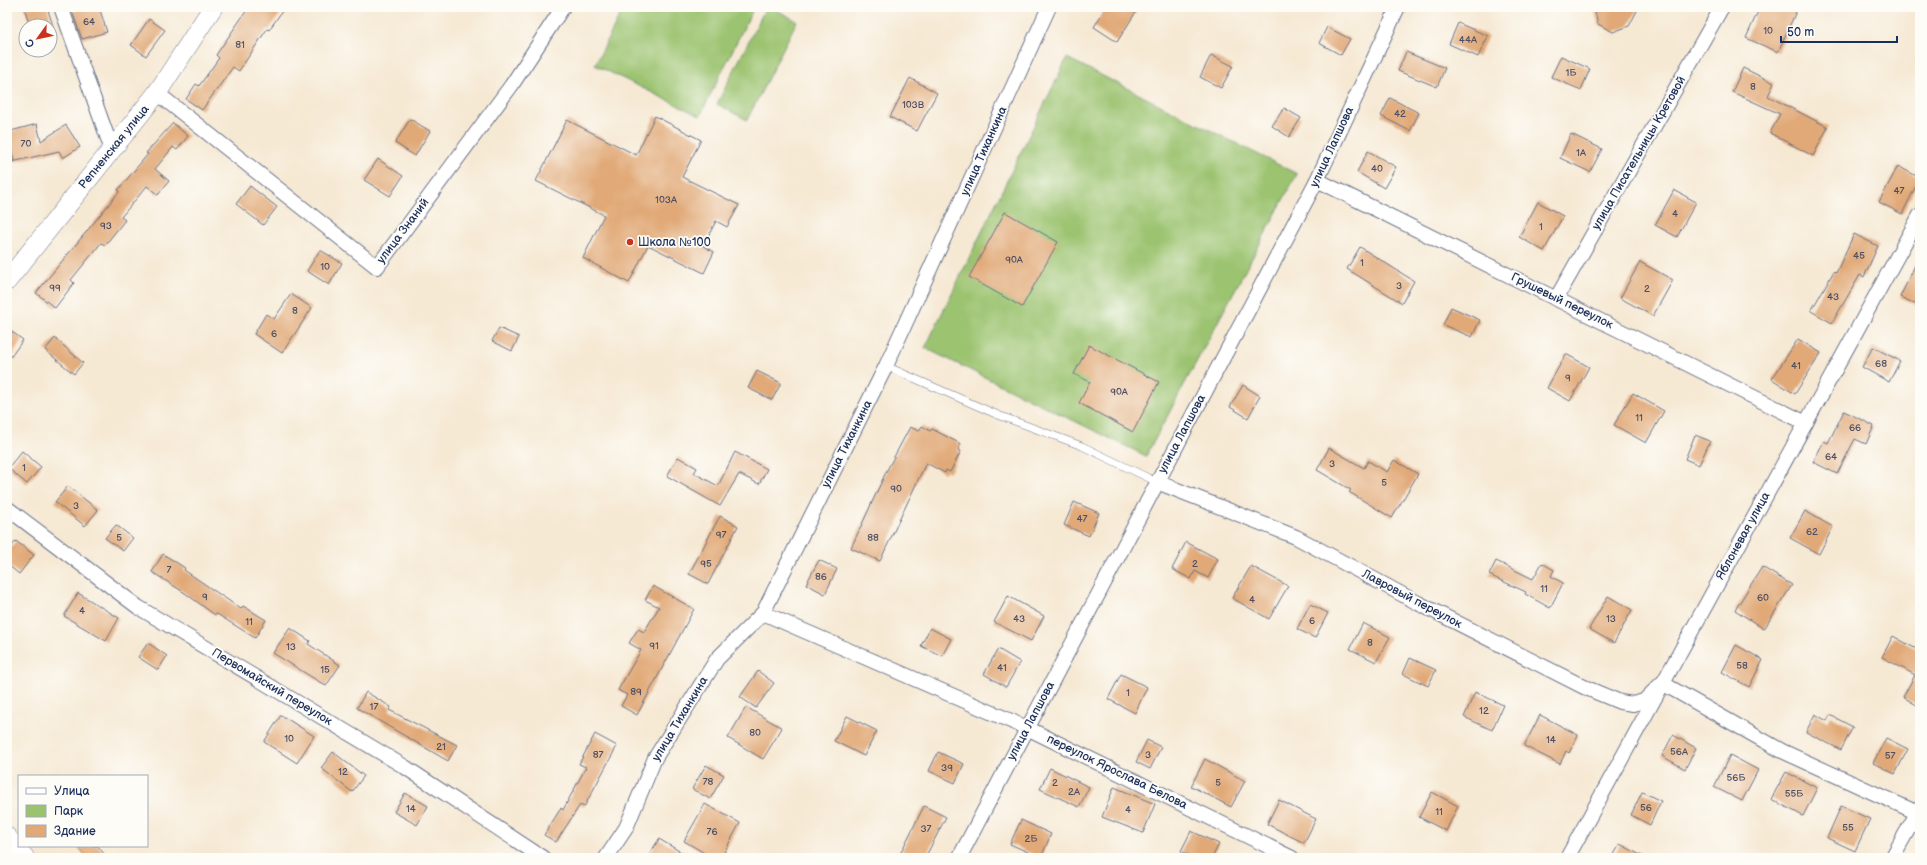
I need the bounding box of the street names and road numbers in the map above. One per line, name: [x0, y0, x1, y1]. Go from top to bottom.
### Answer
street label: улица Писательницы Кретовой: [1589, 73, 1689, 232]
street label: Репненская улица: [76, 102, 152, 192]
street label: улица Тиханкина: [958, 104, 1010, 198]
street label: улица Лапшова: [1307, 104, 1357, 190]
street label: улица Знаний: [374, 195, 432, 267]
street label: Грушевый переулок: [1508, 270, 1616, 333]
street label: улица Лапшова: [1155, 392, 1209, 476]
street label: улица Тиханкина: [818, 398, 876, 490]
street label: Яблоневая улица: [1713, 489, 1773, 583]
street label: Лавровый переулок: [1359, 566, 1465, 632]
street label: Первомайский переулок: [209, 645, 336, 729]
street label: улица Тиханкина: [649, 674, 711, 764]
street label: улица Лапшова: [1004, 679, 1058, 763]
street label: переулок Ярослава Белова: [1044, 731, 1190, 813]

